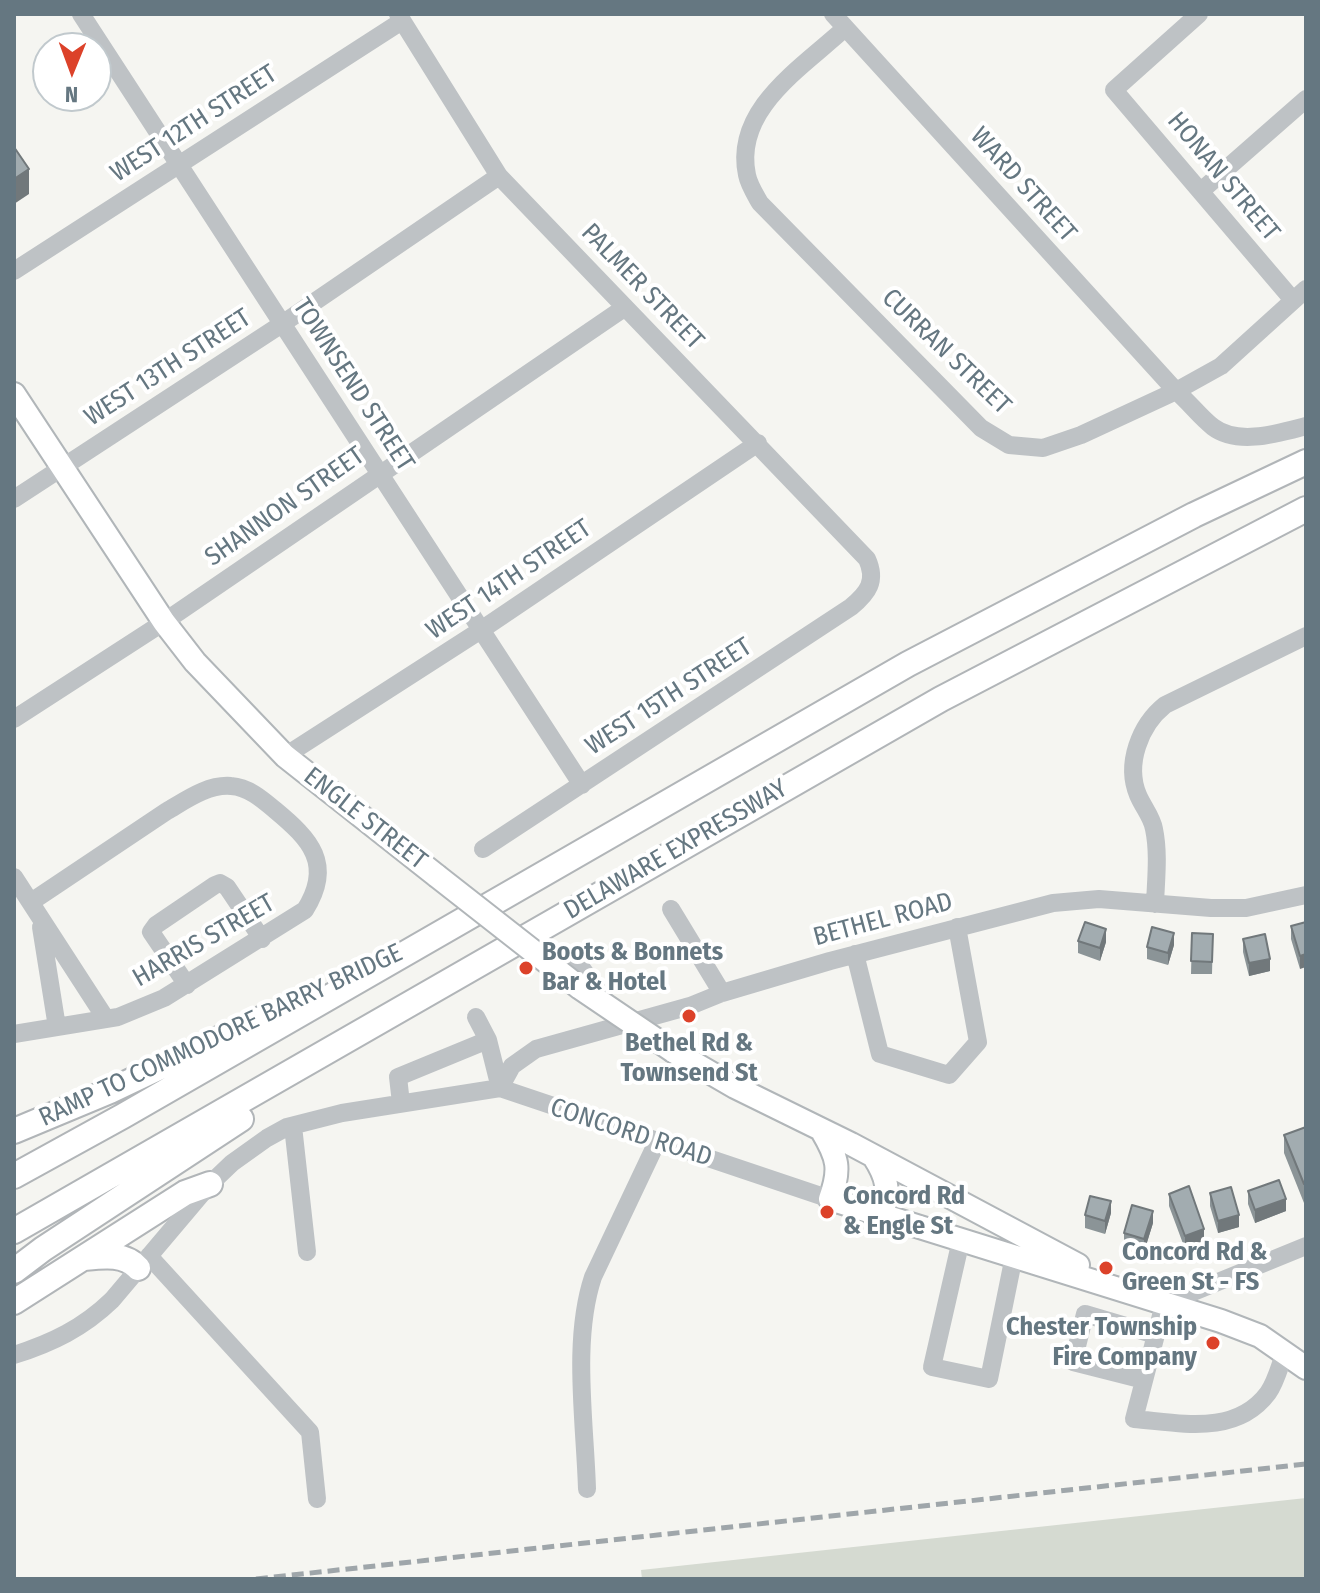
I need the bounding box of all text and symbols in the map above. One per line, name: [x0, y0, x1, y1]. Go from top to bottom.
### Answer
north arrow: [32, 32, 112, 112]
street label: WEST 12TH STREET: [105, 59, 283, 189]
text: N: [65, 81, 78, 108]
street label: HONAN STREET: [1160, 106, 1286, 248]
street label: WARD STREET: [963, 121, 1083, 249]
street label: PALMER STREET: [574, 218, 710, 356]
street label: CURRAN STREET: [875, 283, 1017, 421]
street label: TOWNSEND STREET: [286, 293, 420, 477]
street label: WEST 13TH STREET: [79, 303, 257, 433]
street label: SHANNON STREET: [199, 441, 371, 573]
street label: WEST 14TH STREET: [421, 513, 597, 647]
street label: WEST 15TH STREET: [580, 632, 758, 762]
street label: ENGLE STREET: [297, 761, 433, 877]
street label: DELAWARE EXPRESSWAY: [559, 773, 793, 927]
street label: BETHEL ROAD: [810, 886, 956, 954]
street label: HARRIS STREET: [128, 888, 280, 994]
place label: Boots & Bonnets Bar & Hotel: [542, 937, 723, 998]
street label: RAMP TO COMMODORE BARRY BRIDGE: [34, 938, 408, 1134]
marker: Boots & Bonnets Bar & Hotel: [517, 959, 535, 977]
marker: Bethel Rd & Townsend St: [680, 1007, 698, 1025]
place label: Bethel Rd & Townsend St: [620, 1028, 758, 1090]
street label: CONCORD ROAD: [546, 1092, 716, 1174]
place label: Concord Rd & Engle St: [843, 1181, 965, 1242]
marker: Concord Rd & Engle St: [818, 1203, 836, 1221]
place label: Concord Rd & Green St - FS: [1122, 1237, 1267, 1298]
marker: Concord Rd & Green St - FS: [1097, 1259, 1115, 1277]
place label: Chester Township Fire Company: [1006, 1312, 1197, 1374]
marker: Chester Township Fire Company: [1204, 1334, 1222, 1352]

